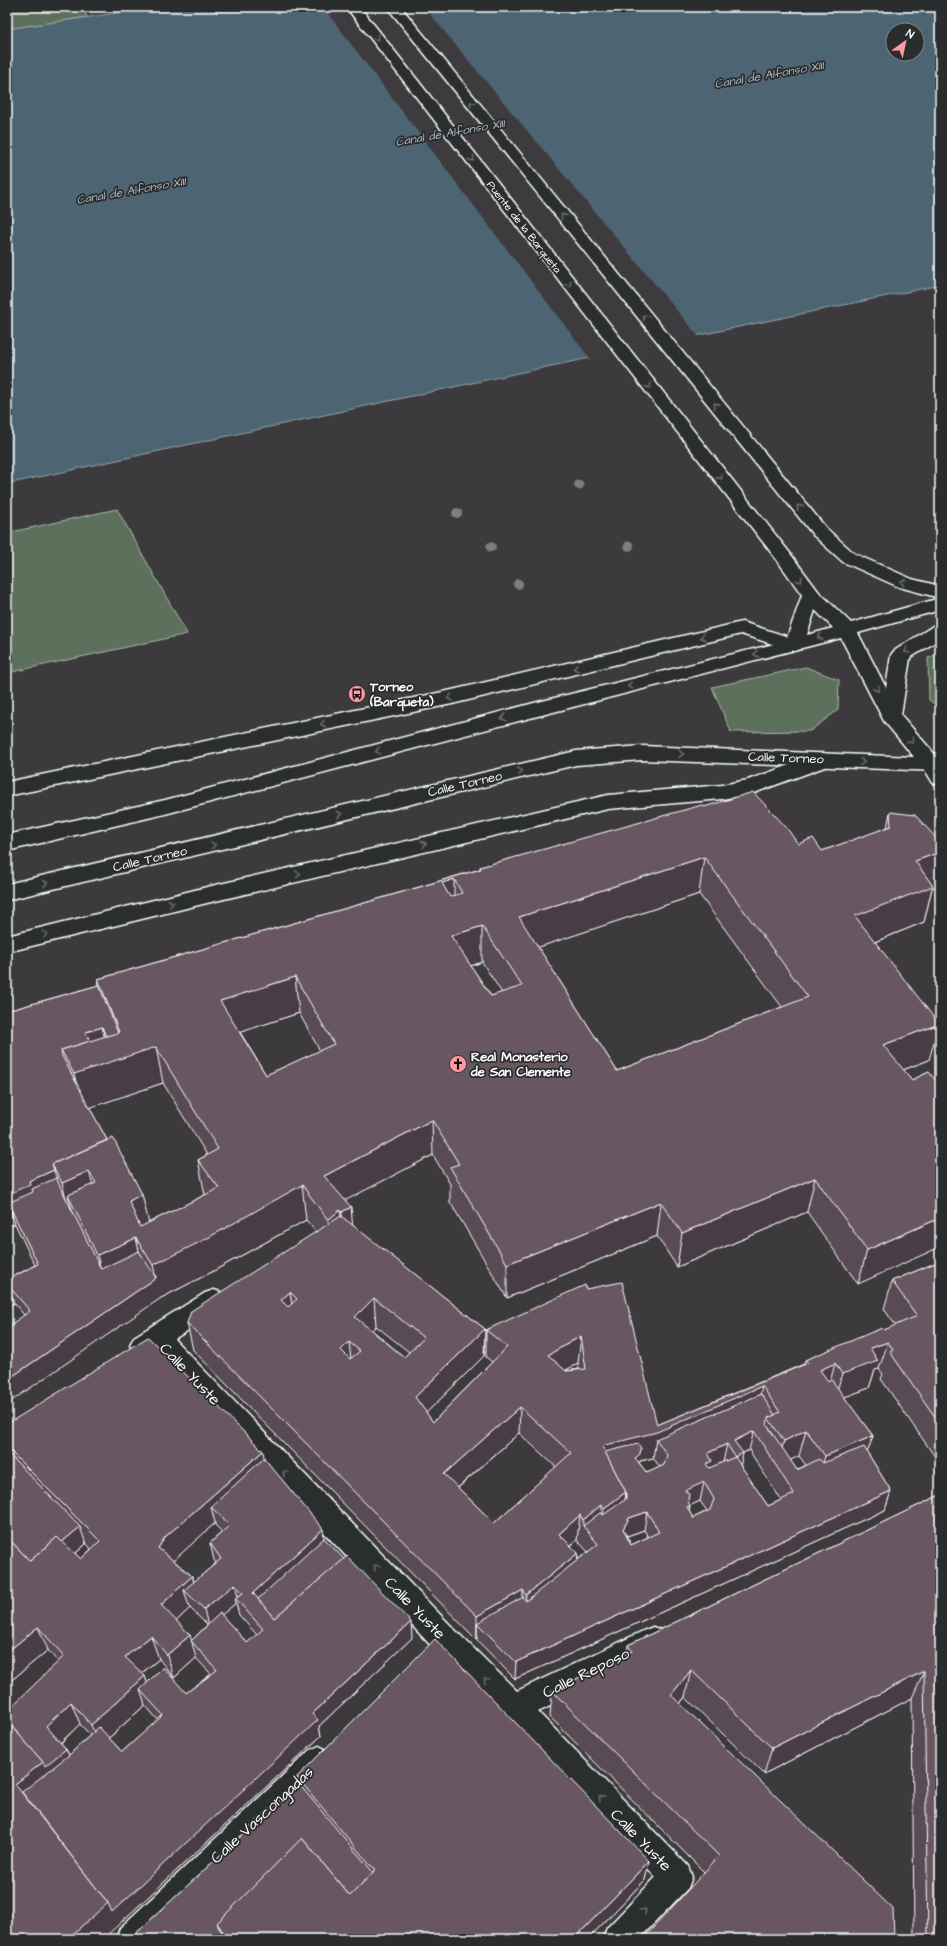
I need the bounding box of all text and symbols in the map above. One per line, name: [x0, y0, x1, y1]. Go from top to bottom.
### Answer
north arrow: [885, 22, 925, 62]
text: N: [903, 26, 917, 42]
one-way arrow: [372, 33, 379, 40]
water label: Canal de Alfonso XIII: [713, 57, 826, 93]
one-way arrow: [470, 101, 477, 108]
water label: Canal de Alfonso XIII: [394, 115, 507, 151]
one-way arrow: [467, 155, 474, 162]
water label: Canal de Alfonso XIII: [75, 173, 188, 209]
street label: Puente de la Barqueta: [483, 178, 565, 277]
one-way arrow: [561, 213, 568, 220]
one-way arrow: [564, 279, 571, 286]
one-way arrow: [642, 314, 649, 321]
one-way arrow: [644, 382, 651, 389]
one-way arrow: [714, 403, 721, 410]
one-way arrow: [715, 473, 722, 480]
one-way arrow: [797, 505, 804, 512]
one-way arrow: [795, 575, 802, 582]
one-way arrow: [899, 578, 906, 586]
one-way arrow: [817, 632, 824, 641]
one-way arrow: [700, 633, 706, 641]
one-way arrow: [904, 646, 911, 654]
one-way arrow: [753, 650, 759, 658]
one-way arrow: [573, 663, 580, 671]
place label: Torneo (Barqueta): [369, 678, 434, 712]
one-way arrow: [627, 682, 633, 690]
bus stop icon: Torneo (Barqueta): [347, 684, 367, 704]
one-way arrow: [872, 685, 880, 692]
one-way arrow: [447, 693, 453, 701]
one-way arrow: [501, 713, 508, 722]
one-way arrow: [319, 719, 326, 727]
one-way arrow: [907, 736, 914, 743]
one-way arrow: [375, 747, 381, 755]
street label: Calle Torneo: [748, 748, 825, 768]
one-way arrow: [678, 749, 684, 758]
one-way arrow: [859, 757, 865, 766]
street label: Calle Torneo: [426, 767, 505, 801]
one-way arrow: [517, 768, 523, 776]
one-way arrow: [336, 811, 342, 819]
one-way arrow: [209, 841, 216, 849]
one-way arrow: [421, 841, 427, 849]
street label: Calle Torneo: [111, 842, 190, 876]
one-way arrow: [294, 870, 301, 878]
one-way arrow: [42, 880, 48, 888]
one-way arrow: [168, 900, 174, 908]
one-way arrow: [42, 931, 48, 939]
place label: Real Monasterio de San Clemente: [470, 1048, 571, 1081]
church icon: Real Monasterio de San Clemente: [448, 1054, 468, 1074]
street label: Calle Yuste: [155, 1338, 226, 1410]
one-way arrow: [283, 1471, 290, 1478]
one-way arrow: [373, 1564, 380, 1572]
street label: Calle Yuste: [380, 1572, 451, 1644]
street label: Calle Reposo: [539, 1642, 633, 1704]
one-way arrow: [483, 1677, 491, 1685]
street label: Calle Vascongadas: [206, 1761, 319, 1869]
one-way arrow: [598, 1795, 606, 1803]
street label: Calle Yuste: [606, 1804, 677, 1876]
one-way arrow: [640, 1908, 647, 1916]

